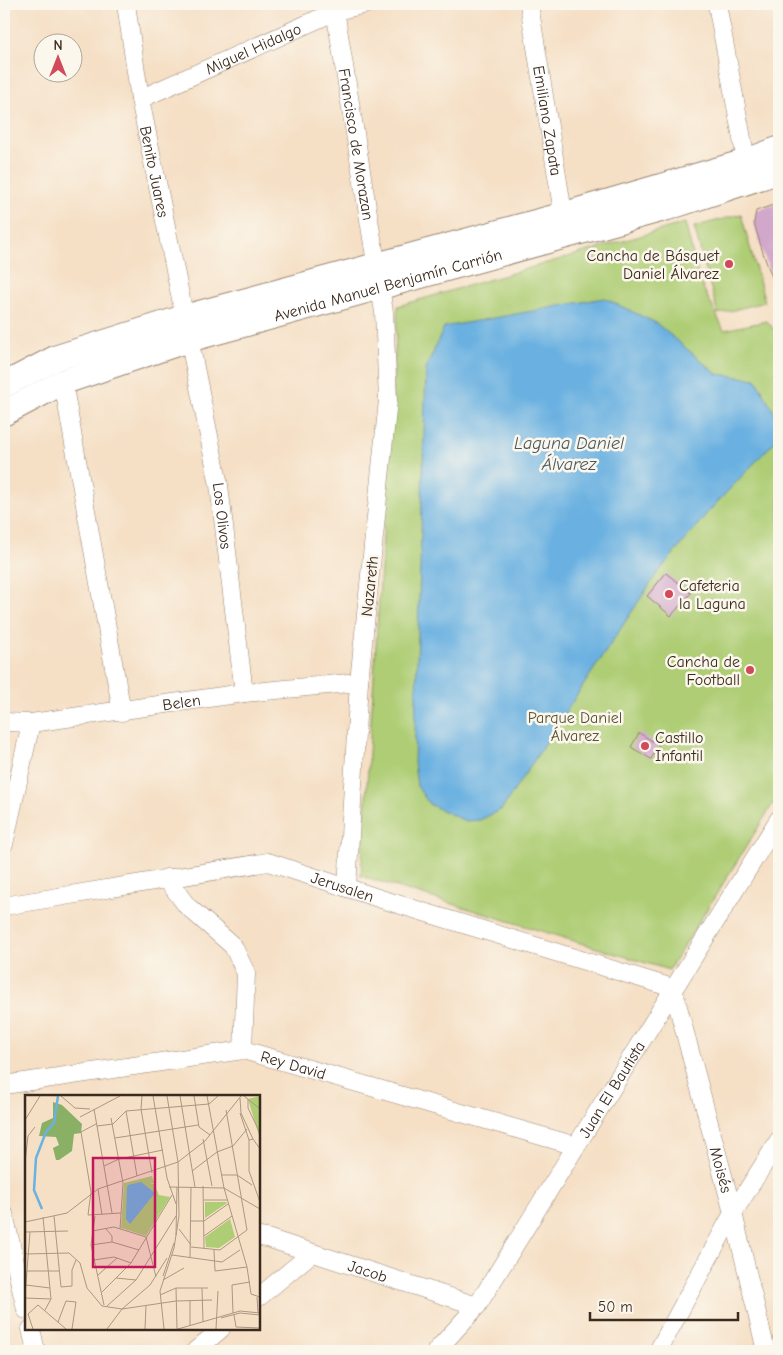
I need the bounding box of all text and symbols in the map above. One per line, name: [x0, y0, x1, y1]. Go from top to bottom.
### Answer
street label: Miguel Hidalgo: [203, 20, 304, 78]
north arrow: [32, 32, 82, 82]
text: N: [53, 37, 63, 54]
street label: Emiliano Zapata: [529, 64, 565, 177]
street label: Francisco de Morazan: [335, 67, 377, 222]
street label: Benito Juares: [136, 124, 172, 219]
street label: Avenida Manuel Benjamín Carrión: [272, 246, 504, 325]
place label: Cancha de Básquet Daniel Álvarez: [587, 247, 719, 283]
marker: Cancha de Básquet Daniel Álvarez: [723, 258, 735, 270]
water label: Laguna Daniel Álvarez: [514, 433, 625, 475]
street label: Los Olivos: [209, 482, 235, 551]
street label: Nazareth: [358, 555, 382, 617]
place label: Cafeteria la Laguna: [679, 577, 746, 613]
marker: Cafeteria la Laguna: [663, 588, 675, 600]
place label: Cancha de Football: [667, 653, 740, 689]
marker: Cancha de Football: [744, 664, 756, 676]
street label: Belen: [161, 691, 202, 714]
park label: Parque Daniel Álvarez: [528, 709, 622, 745]
place label: Castillo Infantil: [655, 729, 703, 765]
marker: Castillo Infantil: [639, 740, 651, 752]
street label: Jerusalen: [308, 869, 376, 906]
street label: Juan El Bautista: [576, 1038, 649, 1141]
street label: Rey David: [258, 1048, 328, 1083]
inset map: [25, 1095, 260, 1330]
street label: Moisés: [706, 1145, 735, 1195]
street label: Jacob: [346, 1257, 389, 1286]
scale bar: [590, 1290, 738, 1322]
text: 50 m: [598, 1298, 633, 1316]

